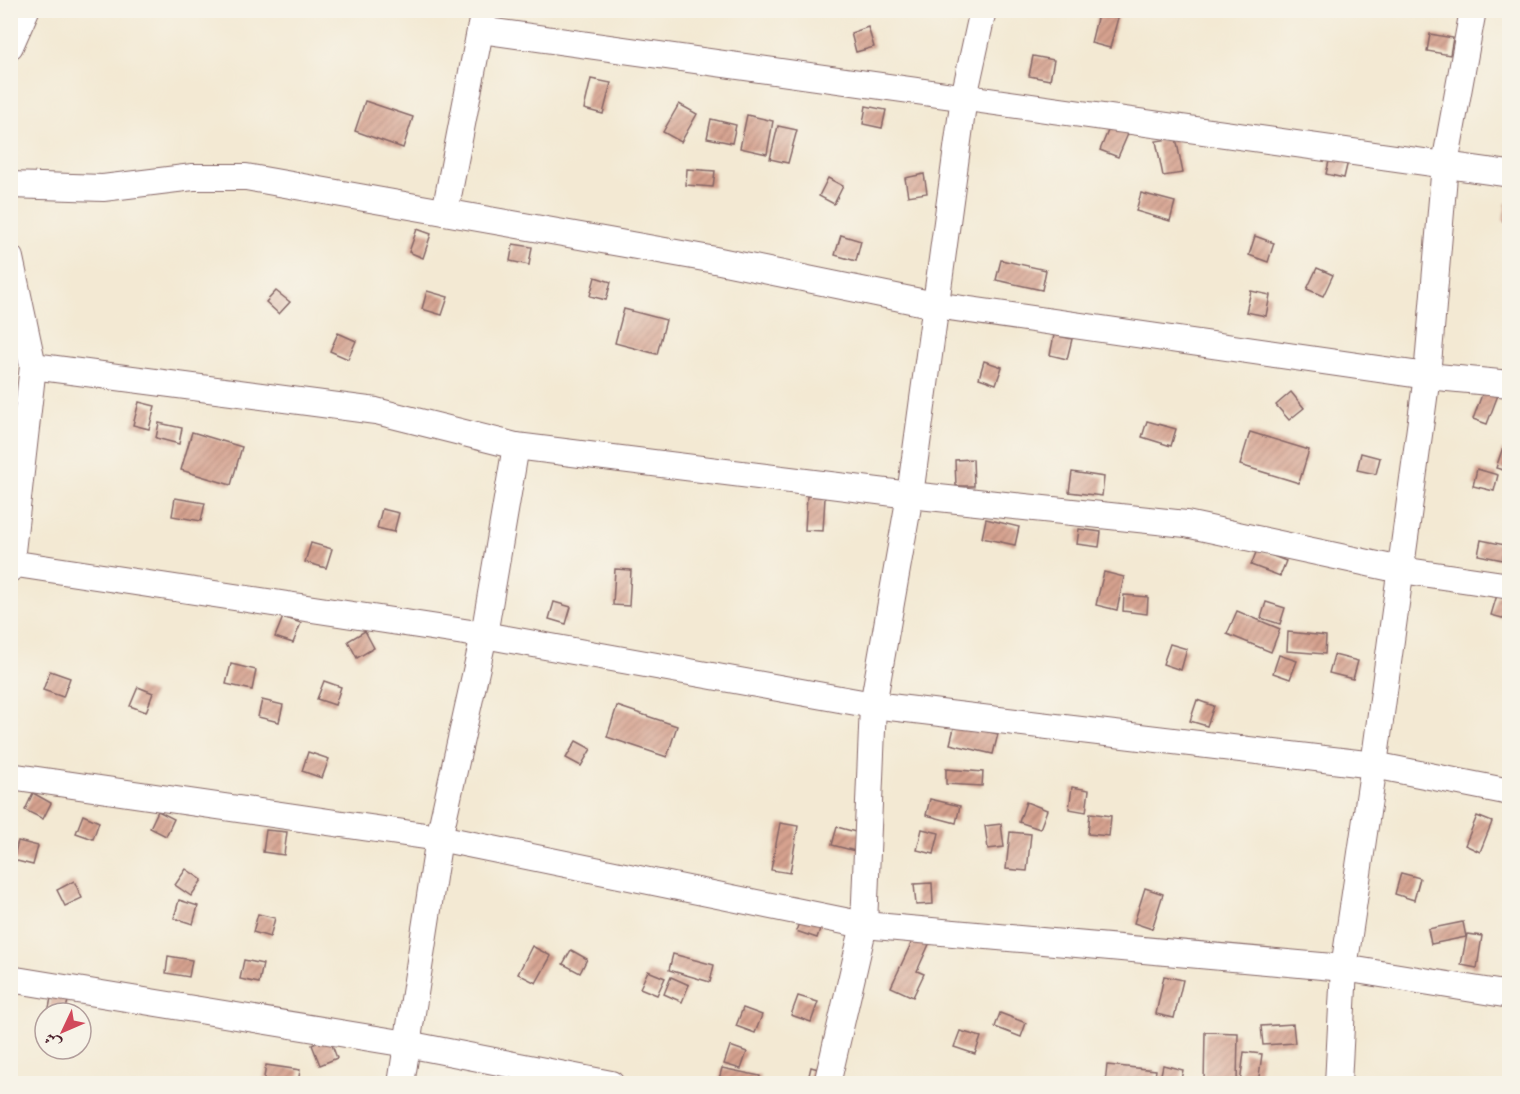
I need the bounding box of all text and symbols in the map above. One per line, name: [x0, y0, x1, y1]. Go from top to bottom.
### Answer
north arrow: [33, 1001, 93, 1061]
text: ش: [40, 1028, 66, 1053]

